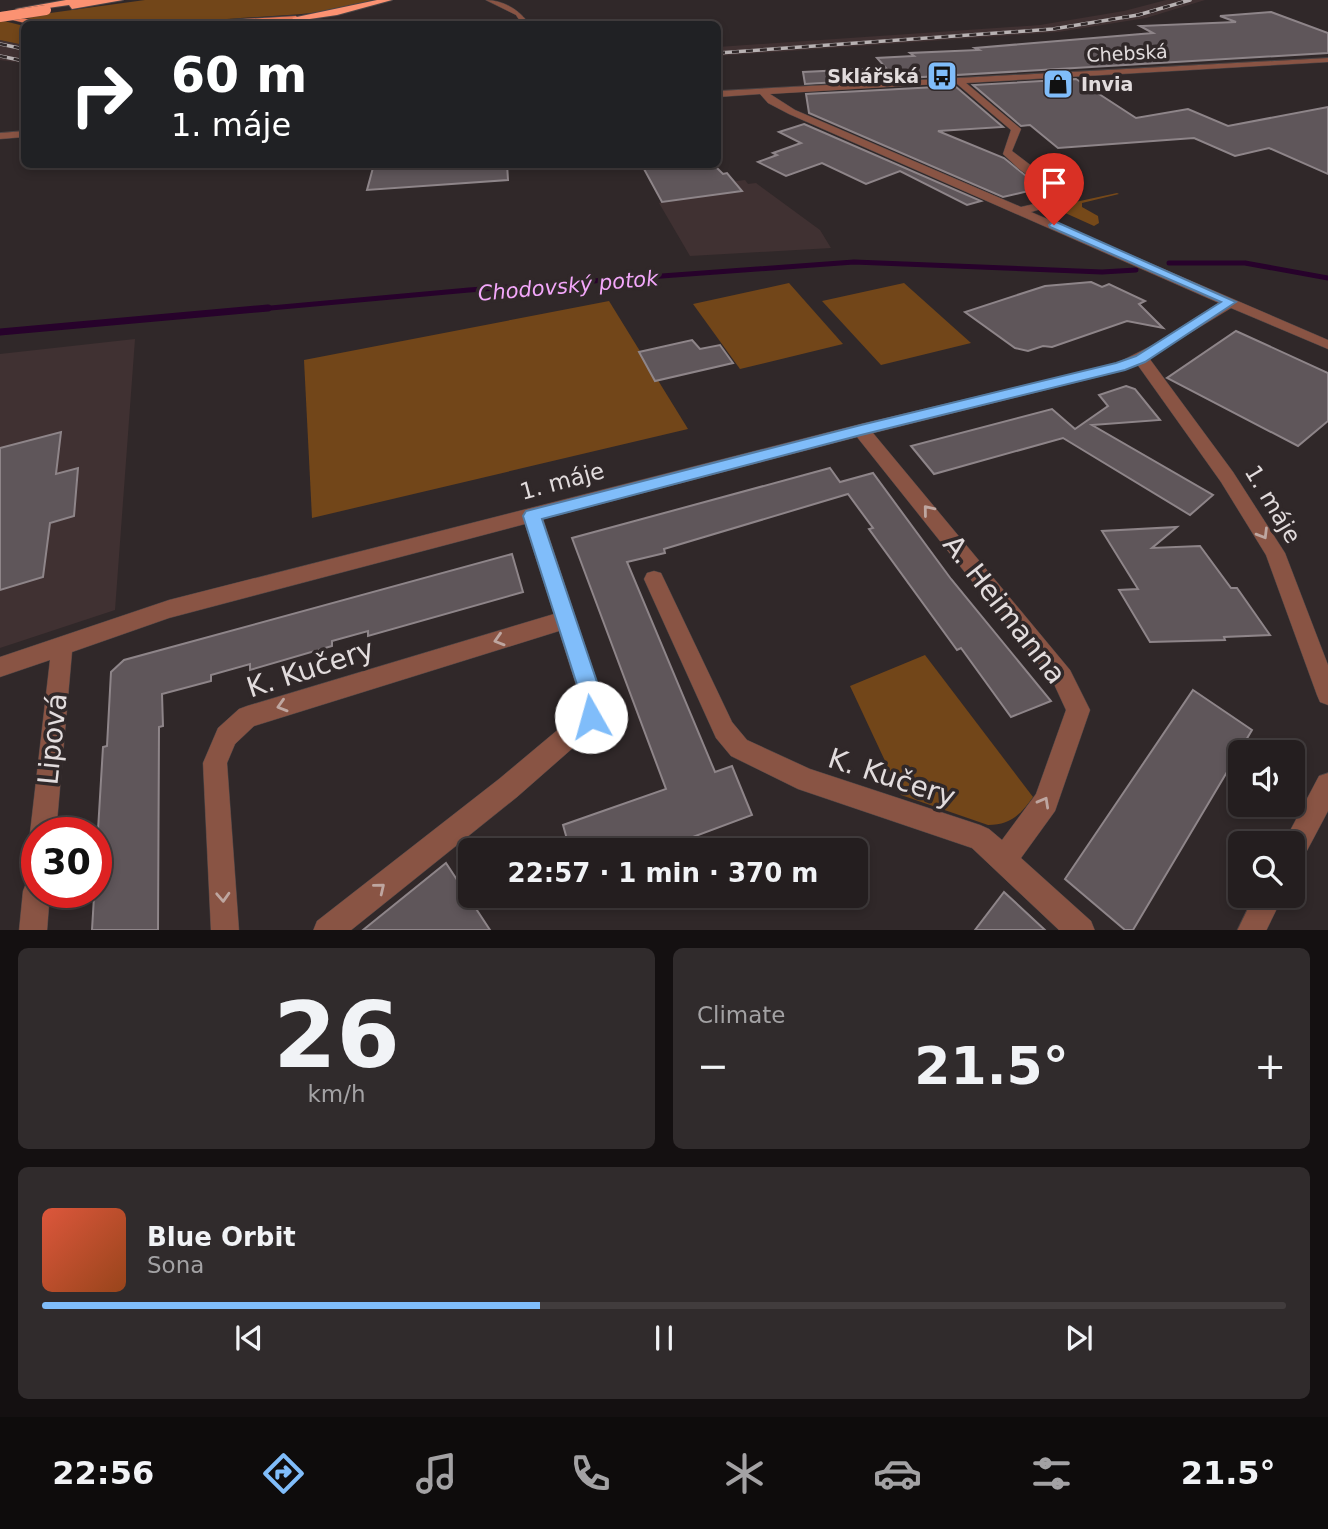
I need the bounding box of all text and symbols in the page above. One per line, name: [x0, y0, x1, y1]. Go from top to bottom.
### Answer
street label: Chebská: [1086, 40, 1168, 66]
text: 60 m: [171, 47, 307, 104]
icon: right: [56, 49, 147, 140]
bus stop icon: Sklářská: [925, 59, 959, 93]
place label: Sklářská: [827, 65, 919, 87]
shop icon: Invia: [1041, 67, 1075, 101]
place label: Invia: [1081, 73, 1133, 95]
text: 1. máje: [171, 106, 291, 144]
pin: [1024, 153, 1084, 225]
icon: arrive: [1035, 164, 1073, 202]
water label: Chodovský potok: [477, 266, 660, 306]
street label: 1. máje: [517, 457, 607, 505]
street label: 1. máje: [1240, 460, 1306, 548]
one-way arrow: [923, 506, 936, 518]
one-way arrow: [1255, 527, 1268, 540]
street label: A. Heimanna: [936, 528, 1073, 690]
street label: K. Kučery: [242, 632, 378, 704]
one-way arrow: [493, 632, 506, 646]
position arrow: [554, 680, 628, 754]
street label: Lipová: [31, 692, 74, 787]
one-way arrow: [276, 698, 288, 713]
map controls: [1228, 740, 1305, 908]
button: sound: [1228, 740, 1305, 817]
street label: K. Kučery: [824, 741, 960, 813]
one-way arrow: [1036, 797, 1049, 810]
speed limit sign: 30: [21, 817, 112, 908]
button: search: [1228, 831, 1305, 908]
text: 22:57 · 1 min · 370 m: [508, 858, 818, 888]
one-way arrow: [373, 883, 385, 896]
one-way arrow: [215, 891, 230, 902]
text: 26: [273, 983, 400, 1088]
text: Climate: [697, 1002, 786, 1028]
text: 21.5°: [914, 1036, 1069, 1096]
text: −: [697, 1044, 729, 1088]
text: +: [1254, 1044, 1286, 1088]
text: km/h: [307, 1081, 366, 1107]
text: Blue Orbit: [147, 1222, 296, 1252]
text: Sona: [147, 1252, 204, 1278]
icon: previous: [230, 1319, 268, 1357]
icon: pause: [645, 1319, 683, 1357]
icon: next: [1060, 1319, 1098, 1357]
icon: directions: [259, 1449, 308, 1498]
icon: music: [412, 1449, 461, 1498]
icon: phone: [566, 1449, 615, 1498]
icon: climate: [720, 1449, 769, 1498]
icon: car: [873, 1449, 922, 1498]
icon: filters: [1027, 1449, 1076, 1498]
text: 22:56: [52, 1454, 154, 1492]
text: 21.5°: [1181, 1454, 1276, 1492]

